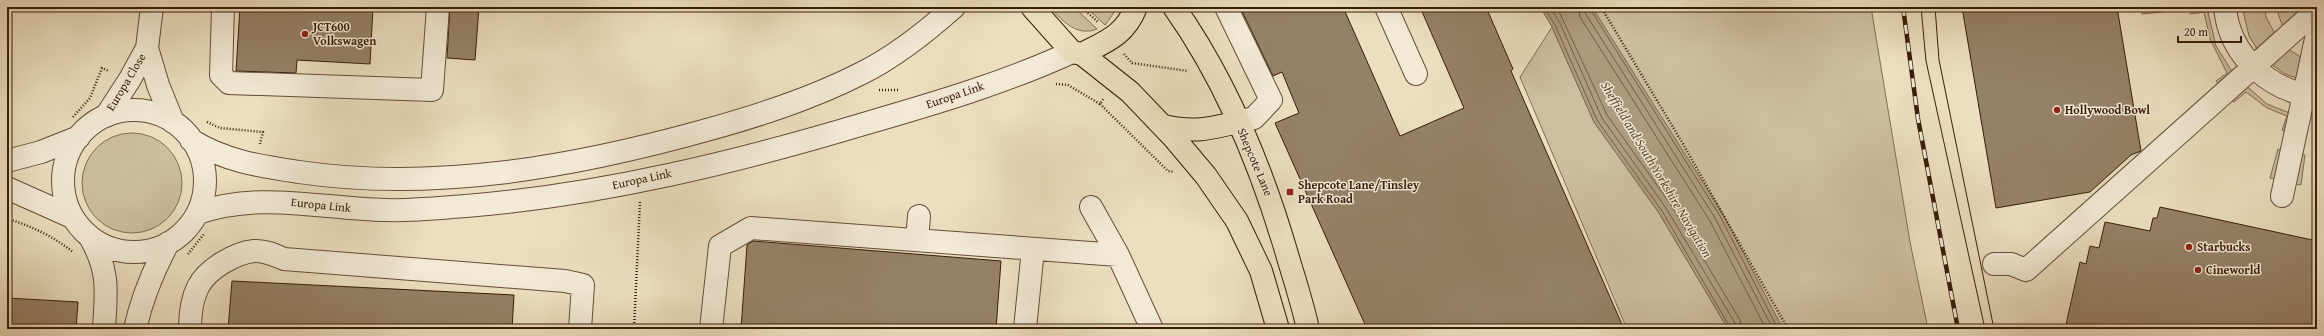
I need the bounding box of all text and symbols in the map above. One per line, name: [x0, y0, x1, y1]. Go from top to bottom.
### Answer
place label: JCT600 Volkswagen: [311, 18, 376, 49]
scale bar: [2178, 18, 2241, 44]
text: 20 m: [2184, 23, 2208, 40]
marker: JCT600 Volkswagen: [300, 29, 310, 39]
street label: Europa Close: [102, 49, 150, 114]
street label: Europa Link: [924, 76, 987, 112]
water label: Sheffield and South Yorkshire Navigation: [1596, 77, 1717, 261]
place label: Hollywood Bowl: [2065, 101, 2150, 118]
marker: Hollywood Bowl: [2052, 105, 2062, 115]
street label: Shepcote Lane: [1233, 125, 1278, 199]
street label: Europa Link: [611, 164, 674, 193]
place label: Shepcote Lane/Tinsley Park Road: [1298, 176, 1420, 207]
marker: Shepcote Lane/Tinsley Park Road: [1285, 187, 1295, 197]
street label: Europa Link: [290, 193, 353, 216]
place label: Starbucks: [2197, 238, 2250, 255]
marker: Starbucks: [2184, 242, 2194, 252]
place label: Cineworld: [2206, 261, 2261, 278]
marker: Cineworld: [2193, 265, 2203, 275]

